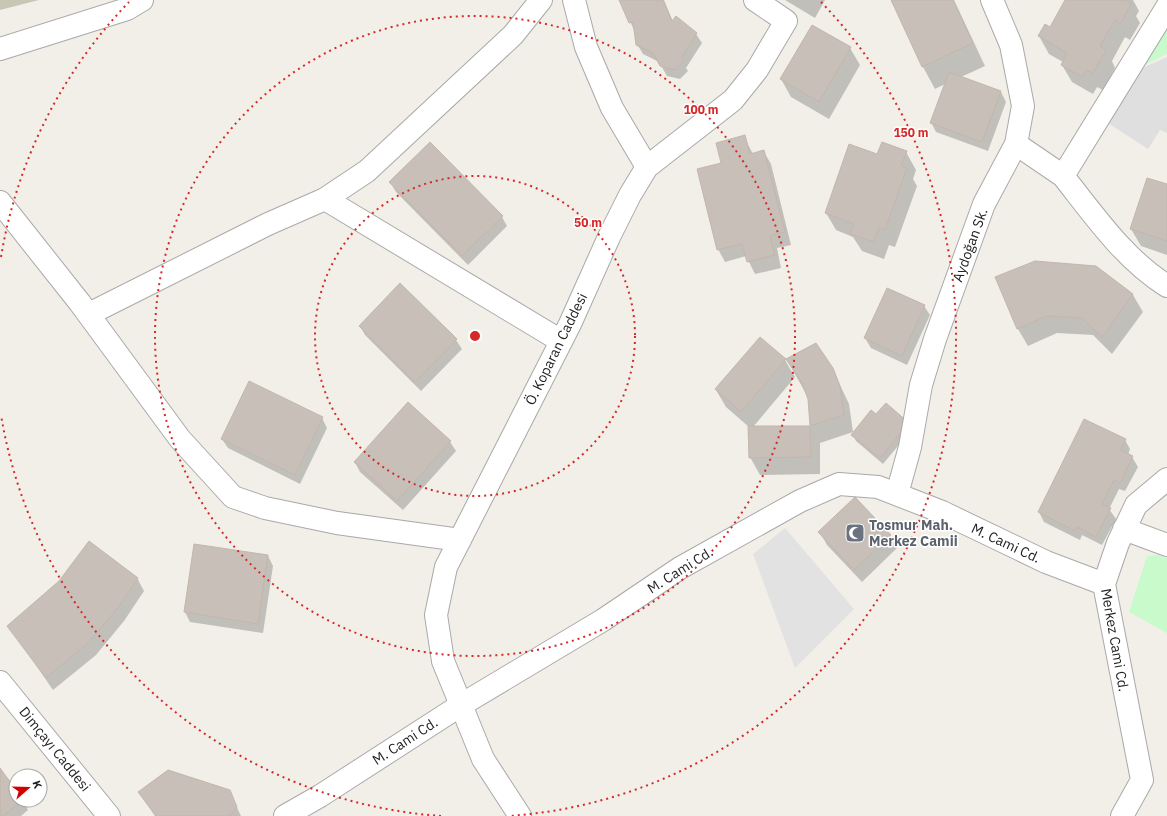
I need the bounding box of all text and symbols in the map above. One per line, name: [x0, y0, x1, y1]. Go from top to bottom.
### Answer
text: 100 m: [683, 102, 719, 117]
text: 150 m: [893, 125, 929, 140]
street label: Aydoğan Sk.: [948, 206, 992, 284]
text: 50 m: [574, 215, 602, 230]
street label: Ö. Koparan Caddesi: [521, 290, 591, 408]
centre of rings: [468, 329, 482, 343]
place label: Tosmur Mah. Merkez Camii: [869, 516, 958, 550]
street label: M. Cami Cd.: [969, 519, 1043, 567]
mosque icon: Tosmur Mah. Merkez Camii: [844, 522, 866, 544]
street label: M. Cami Cd.: [644, 543, 716, 597]
street label: Merkez Cami Cd.: [1097, 587, 1133, 693]
street label: Dimçayı Caddesi: [15, 703, 95, 795]
street label: M. Cami Cd.: [369, 713, 441, 769]
north arrow: [8, 768, 48, 808]
text: K: [30, 779, 45, 791]

